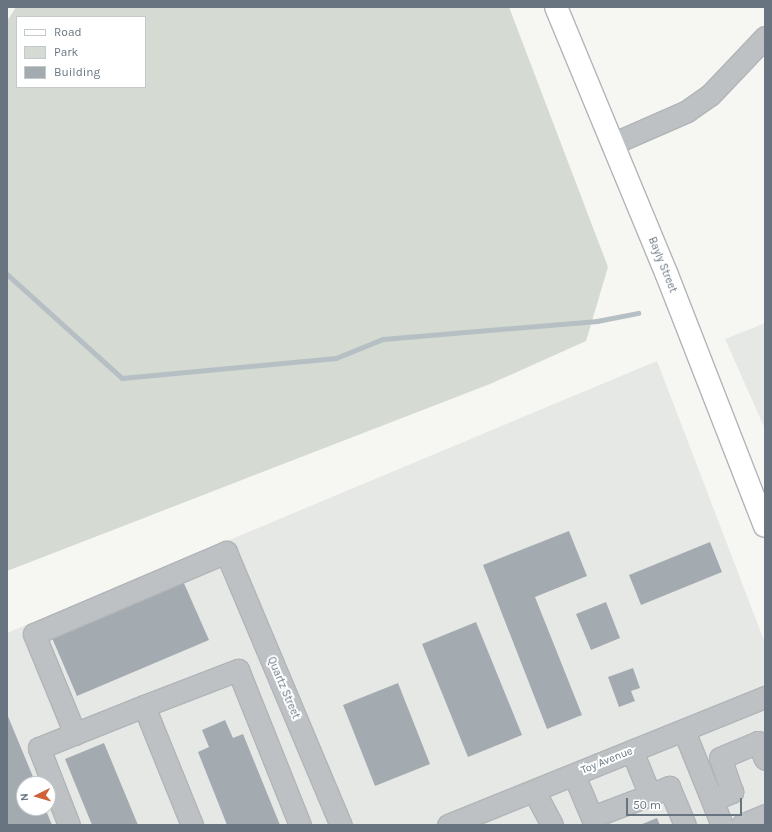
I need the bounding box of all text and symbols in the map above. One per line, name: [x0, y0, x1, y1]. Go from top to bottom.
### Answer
legend: [16, 16, 146, 88]
text: Road: [54, 25, 82, 39]
text: Park: [54, 45, 78, 59]
text: Building: [54, 65, 100, 79]
street label: Bayly Street: [645, 235, 679, 295]
street label: Quartz Street: [264, 655, 302, 721]
street label: Toy Avenue: [579, 745, 635, 777]
north arrow: [16, 776, 56, 816]
scale bar: [628, 790, 744, 816]
text: N: [18, 793, 31, 802]
text: 50 m: [633, 798, 661, 812]

